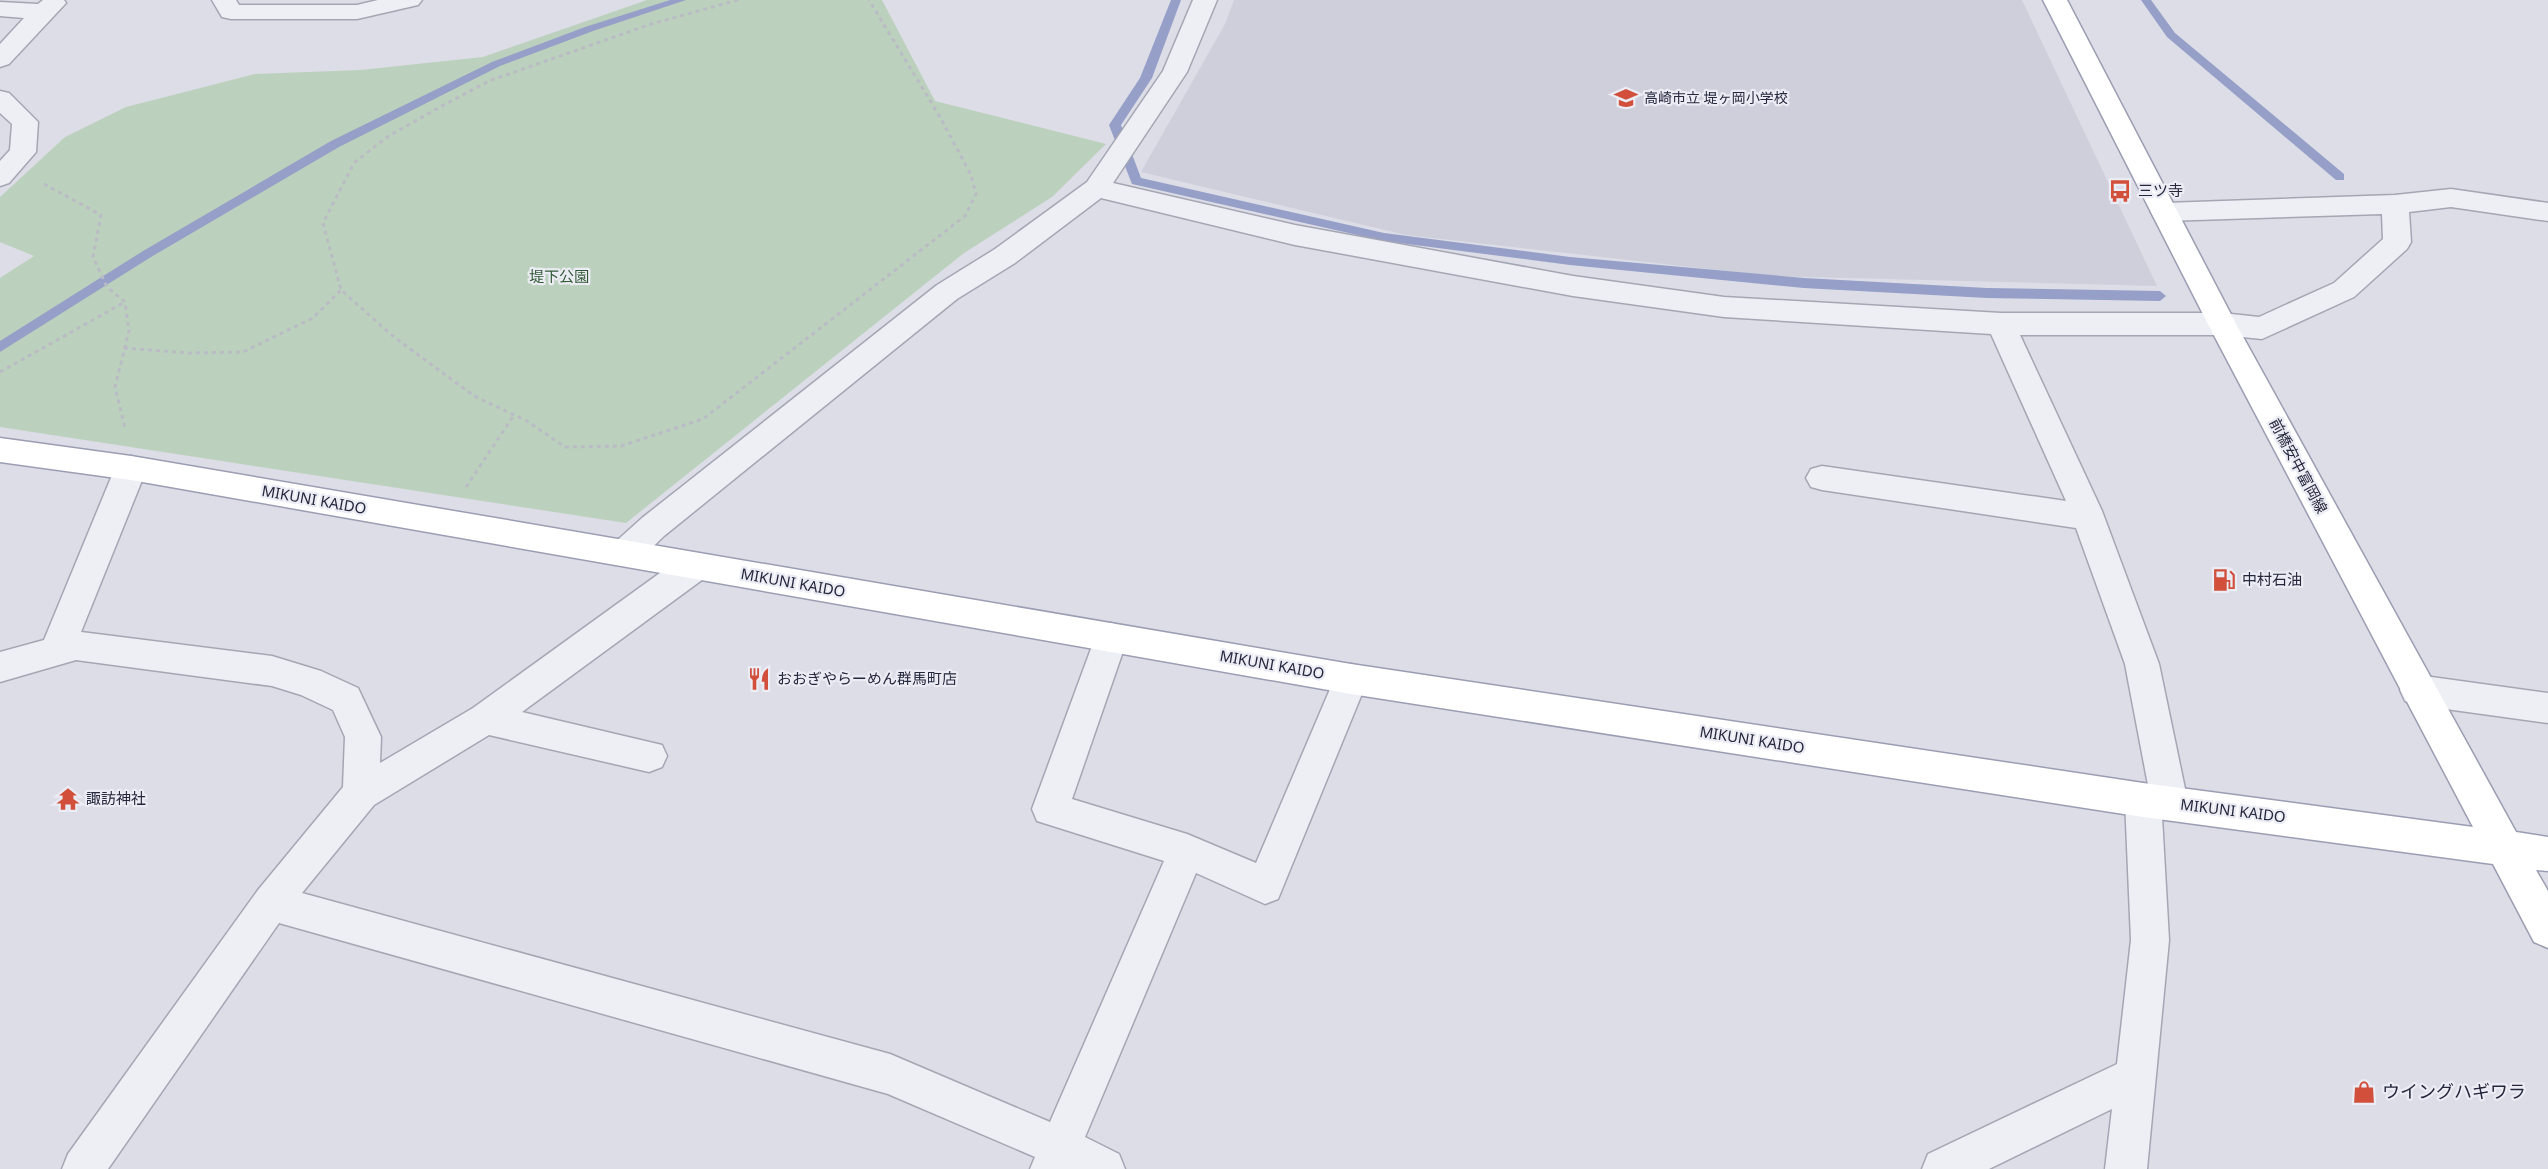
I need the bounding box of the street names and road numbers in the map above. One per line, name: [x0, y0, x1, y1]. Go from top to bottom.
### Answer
street label: 前橋安中富岡線: [2265, 414, 2332, 517]
street label: MIKUNI KAIDO: [260, 480, 368, 518]
street label: MIKUNI KAIDO: [739, 563, 847, 601]
street label: MIKUNI KAIDO: [1218, 645, 1326, 683]
street label: MIKUNI KAIDO: [1698, 721, 1806, 757]
street label: MIKUNI KAIDO: [2179, 794, 2287, 826]

